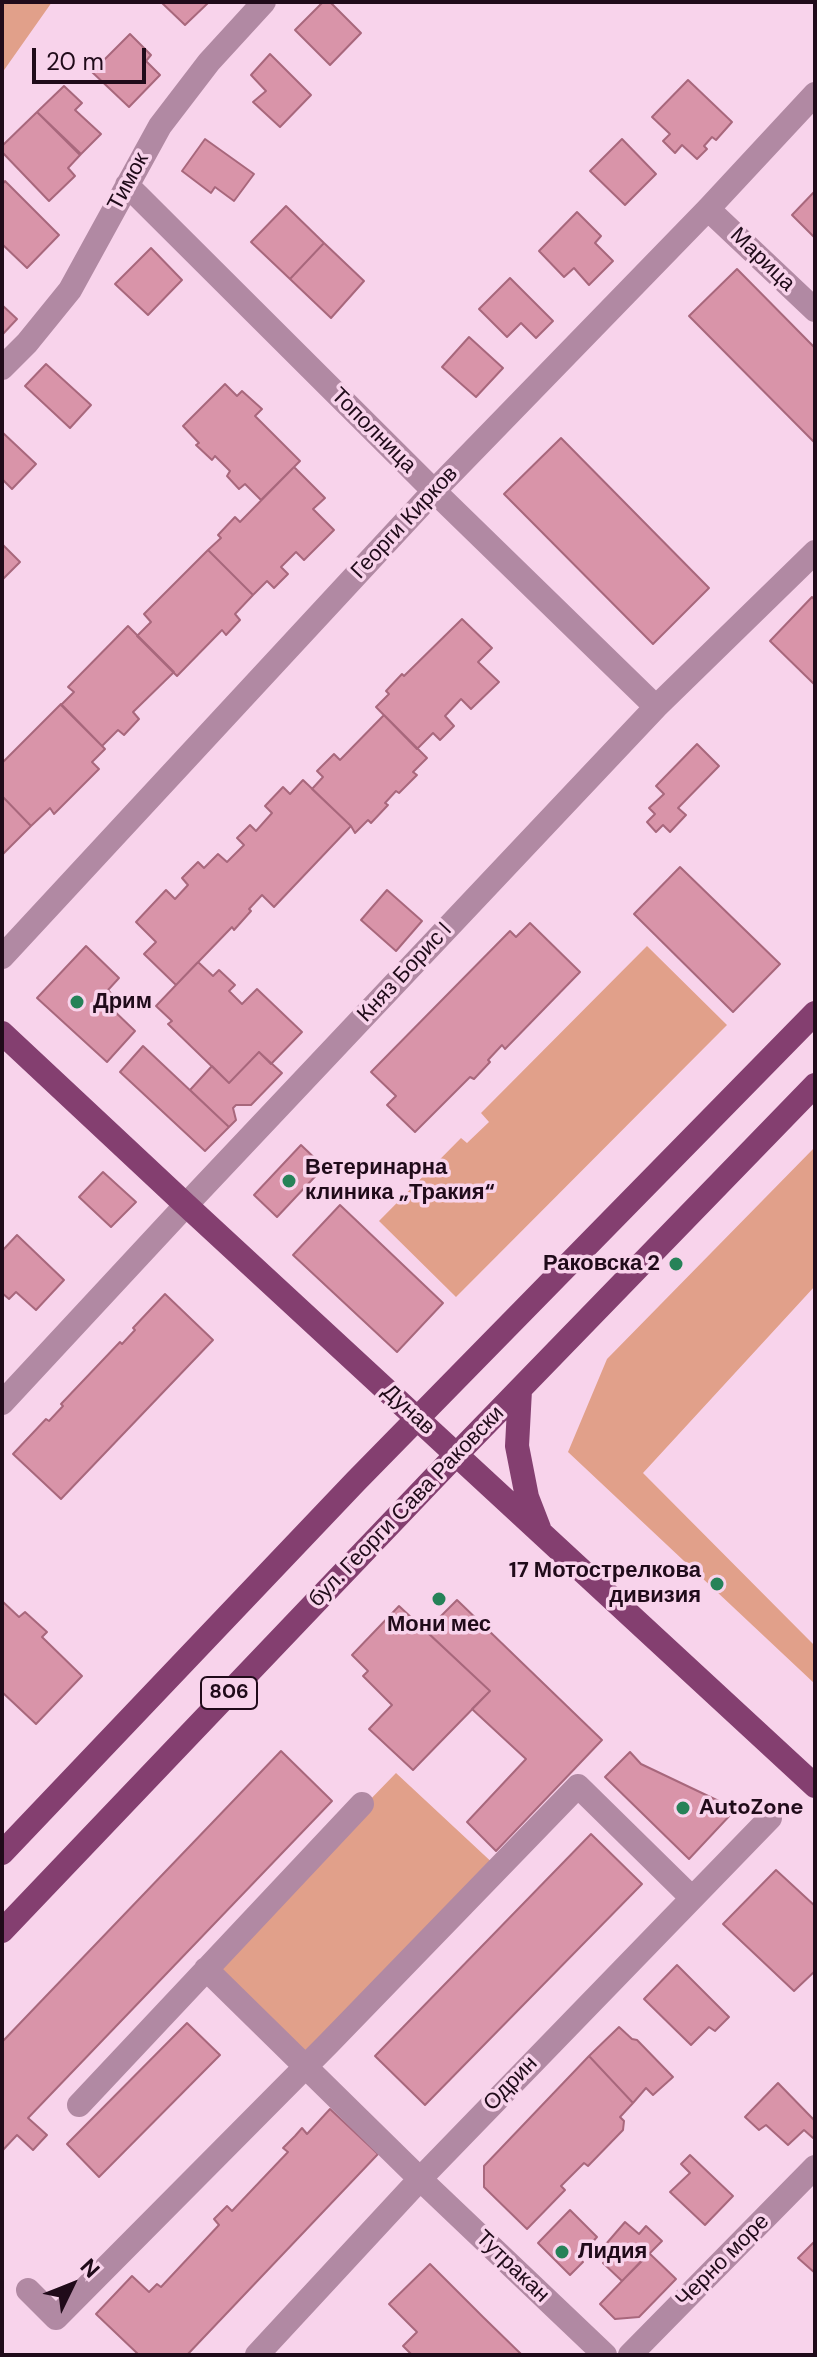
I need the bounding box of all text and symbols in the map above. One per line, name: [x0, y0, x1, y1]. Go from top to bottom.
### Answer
scale bar: [36, 32, 150, 82]
text: 20 m: [46, 46, 104, 77]
street label: Тимок: [103, 149, 155, 215]
street label: Марица: [724, 223, 800, 297]
street label: Тополница: [325, 383, 421, 479]
street label: Георги Кирков: [346, 461, 464, 585]
street label: Княз Борис I: [352, 918, 458, 1028]
place label: Дрим: [93, 989, 152, 1015]
marker: Дрим: [68, 993, 86, 1011]
place label: Ветеринарна клиника „Тракия“: [305, 1155, 495, 1206]
marker: Ветеринарна клиника „Тракия“: [280, 1172, 298, 1190]
place label: Раковска 2: [543, 1251, 660, 1277]
marker: Раковска 2: [667, 1255, 685, 1273]
street label: Дунав: [376, 1379, 440, 1441]
street label: бул. Георги Сава Раковски: [304, 1401, 510, 1613]
place label: 17 Мотострелкова дивизия: [509, 1558, 701, 1610]
marker: 17 Мотострелкова дивизия: [708, 1575, 726, 1593]
marker: Мони мес: [430, 1590, 448, 1608]
place label: Мони мес: [387, 1612, 491, 1638]
road number: 806: [201, 1677, 257, 1709]
place label: AutoZone: [699, 1795, 804, 1821]
marker: AutoZone: [674, 1799, 692, 1817]
street label: Одрин: [479, 2051, 543, 2117]
street label: Черно море: [671, 2209, 775, 2313]
street label: Тутракан: [470, 2225, 554, 2309]
place label: Лидия: [578, 2239, 647, 2265]
marker: Лидия: [553, 2243, 571, 2261]
north arrow: [32, 2245, 112, 2325]
text: N: [74, 2253, 106, 2284]

